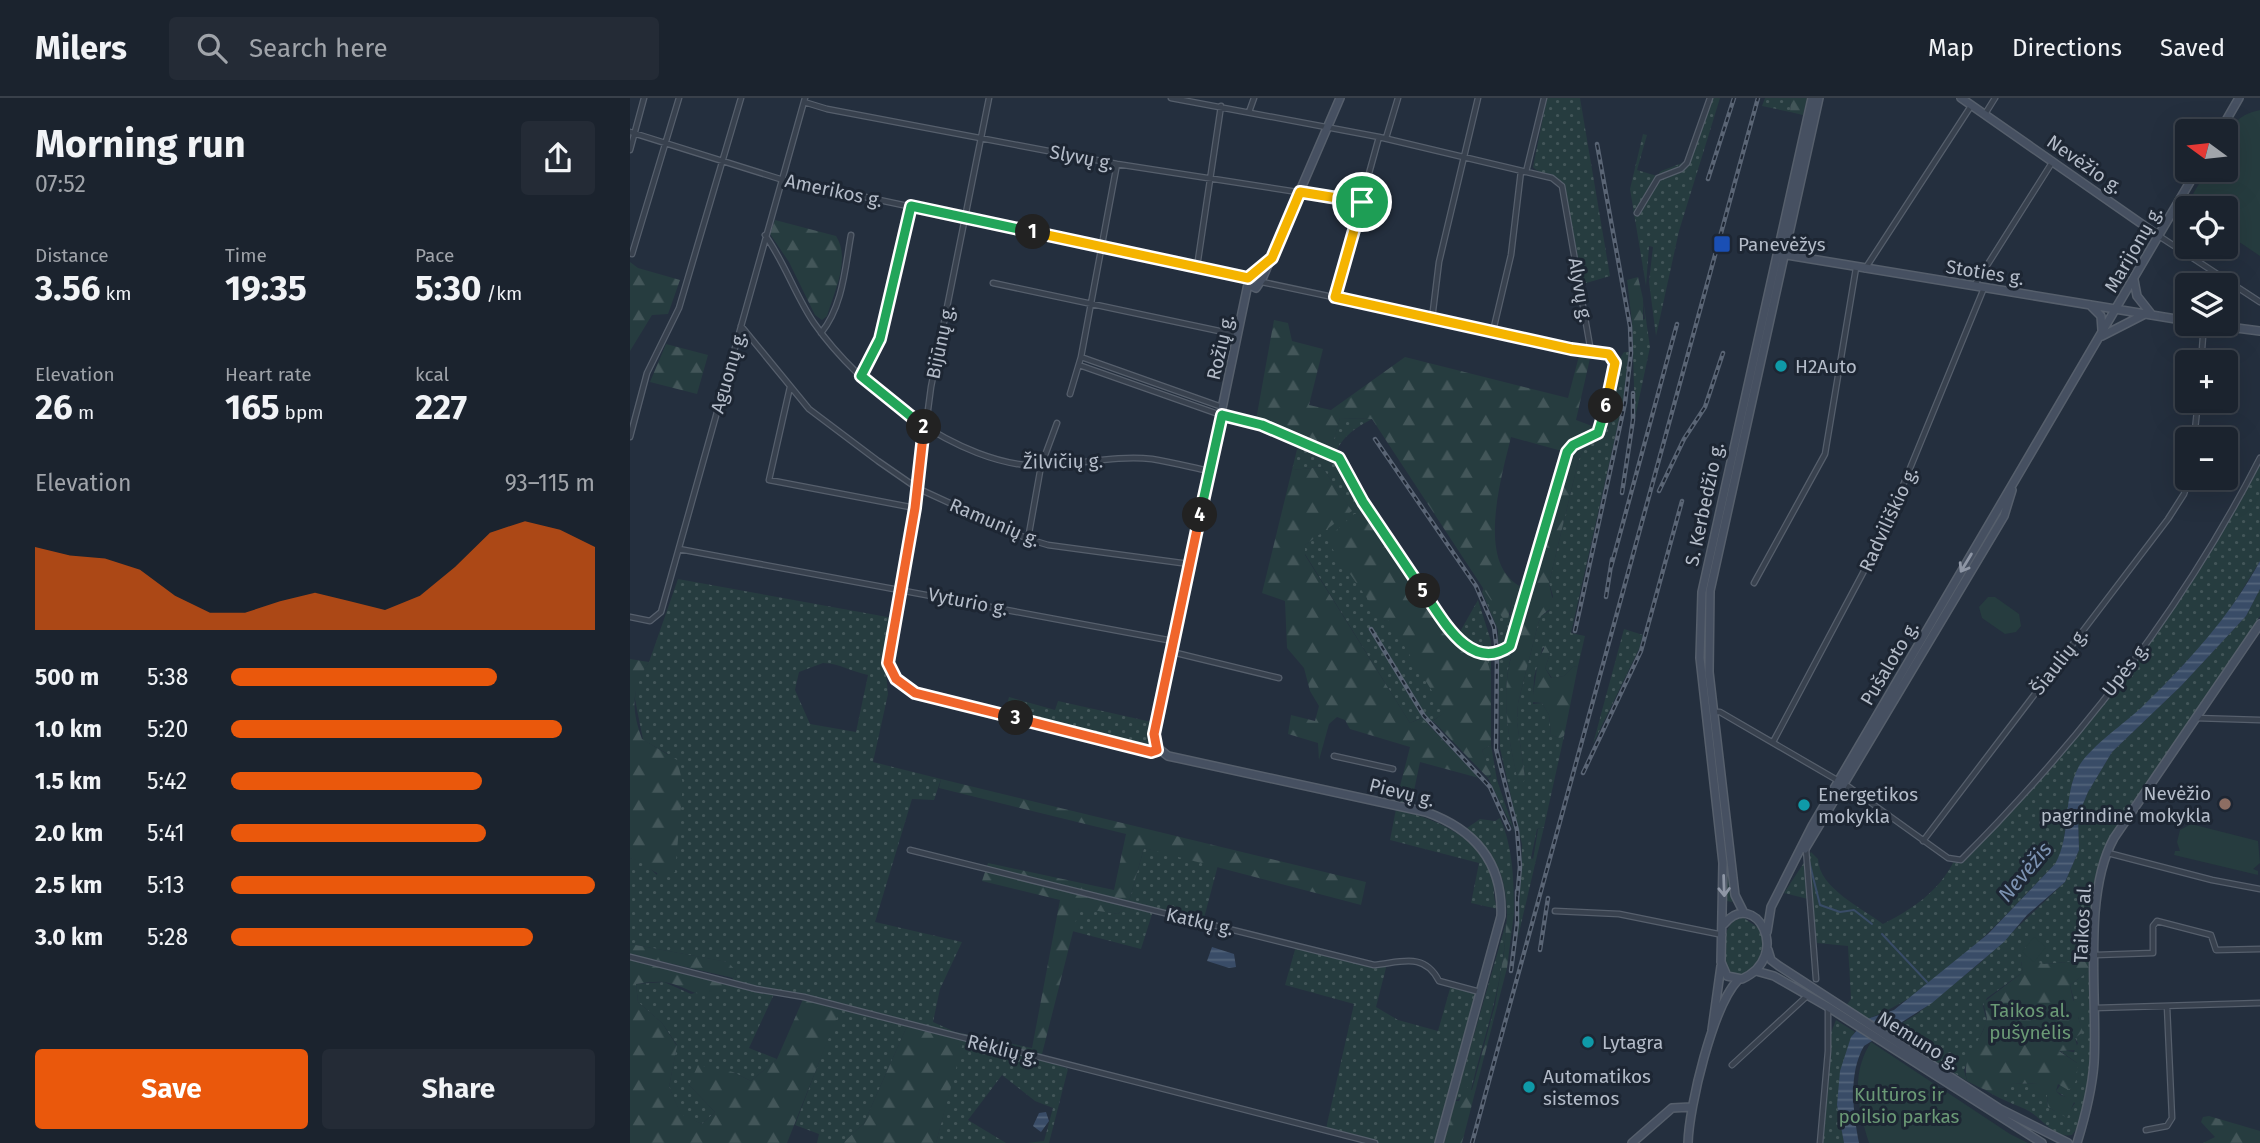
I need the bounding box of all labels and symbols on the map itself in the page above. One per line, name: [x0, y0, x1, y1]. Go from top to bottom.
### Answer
north arrow: [2175, 119, 2238, 182]
street label: Nevėžio g.: [2042, 130, 2127, 199]
street label: Slyvų g.: [1048, 140, 1116, 175]
street label: Amerikos g.: [783, 169, 885, 212]
pin: [1332, 172, 1392, 232]
street label: Marijonų g.: [2099, 202, 2167, 297]
pin: 1: [1016, 214, 1050, 250]
place label: Panevėžys: [1738, 233, 1826, 256]
marker: Panevėžys: [1712, 234, 1732, 254]
street label: Stoties g.: [1944, 255, 2026, 290]
street label: Alyvų g.: [1563, 256, 1598, 324]
street label: Bijūnų g.: [921, 303, 960, 381]
street label: Rožių g.: [1202, 312, 1239, 382]
street label: Aguonų g.: [706, 328, 751, 416]
place label: H2Auto: [1795, 355, 1857, 378]
marker: H2Auto: [1773, 358, 1789, 374]
pin: 6: [1588, 388, 1623, 424]
pin: 2: [906, 410, 942, 444]
street label: S. Kerbedžio g.: [1680, 440, 1729, 568]
street label: Žilvičių g.: [1023, 449, 1103, 474]
street label: Radviliškio g.: [1854, 463, 1923, 575]
street label: Ramunių g.: [946, 493, 1043, 552]
pin: 4: [1182, 498, 1218, 532]
one-way arrow: [1959, 552, 1973, 572]
pin: 5: [1406, 574, 1440, 608]
street label: Vyturio g.: [926, 582, 1010, 620]
street label: Pušaloto g.: [1855, 617, 1924, 710]
street label: Šiaulių g.: [2026, 623, 2093, 699]
street label: Upės g.: [2097, 638, 2154, 701]
pin: 3: [998, 700, 1034, 736]
street label: Pievų g.: [1367, 773, 1437, 812]
place label: Nevėžio pagrindinė mokykla: [2041, 782, 2211, 827]
place label: Energetikos mokykla: [1818, 783, 1918, 828]
marker: Nevėžio pagrindinė mokykla: [2217, 796, 2233, 812]
marker: Energetikos mokykla: [1796, 797, 1812, 813]
water label: Nevėžis: [1992, 836, 2058, 907]
one-way arrow: [1717, 874, 1731, 897]
street label: Taikos al.: [2069, 883, 2096, 963]
street label: Katkų g.: [1164, 903, 1236, 940]
park label: Taikos al. pušynėlis: [1989, 999, 2071, 1044]
street label: Nemuno g.: [1873, 1006, 1964, 1075]
street label: Rėklių g.: [965, 1030, 1041, 1069]
place label: Lytagra: [1602, 1031, 1663, 1054]
marker: Lytagra: [1580, 1034, 1596, 1050]
place label: Automatikos sistemos: [1543, 1065, 1651, 1110]
marker: Automatikos sistemos: [1521, 1079, 1537, 1095]
park label: Kultūros ir poilsio parkas: [1839, 1083, 1960, 1128]

